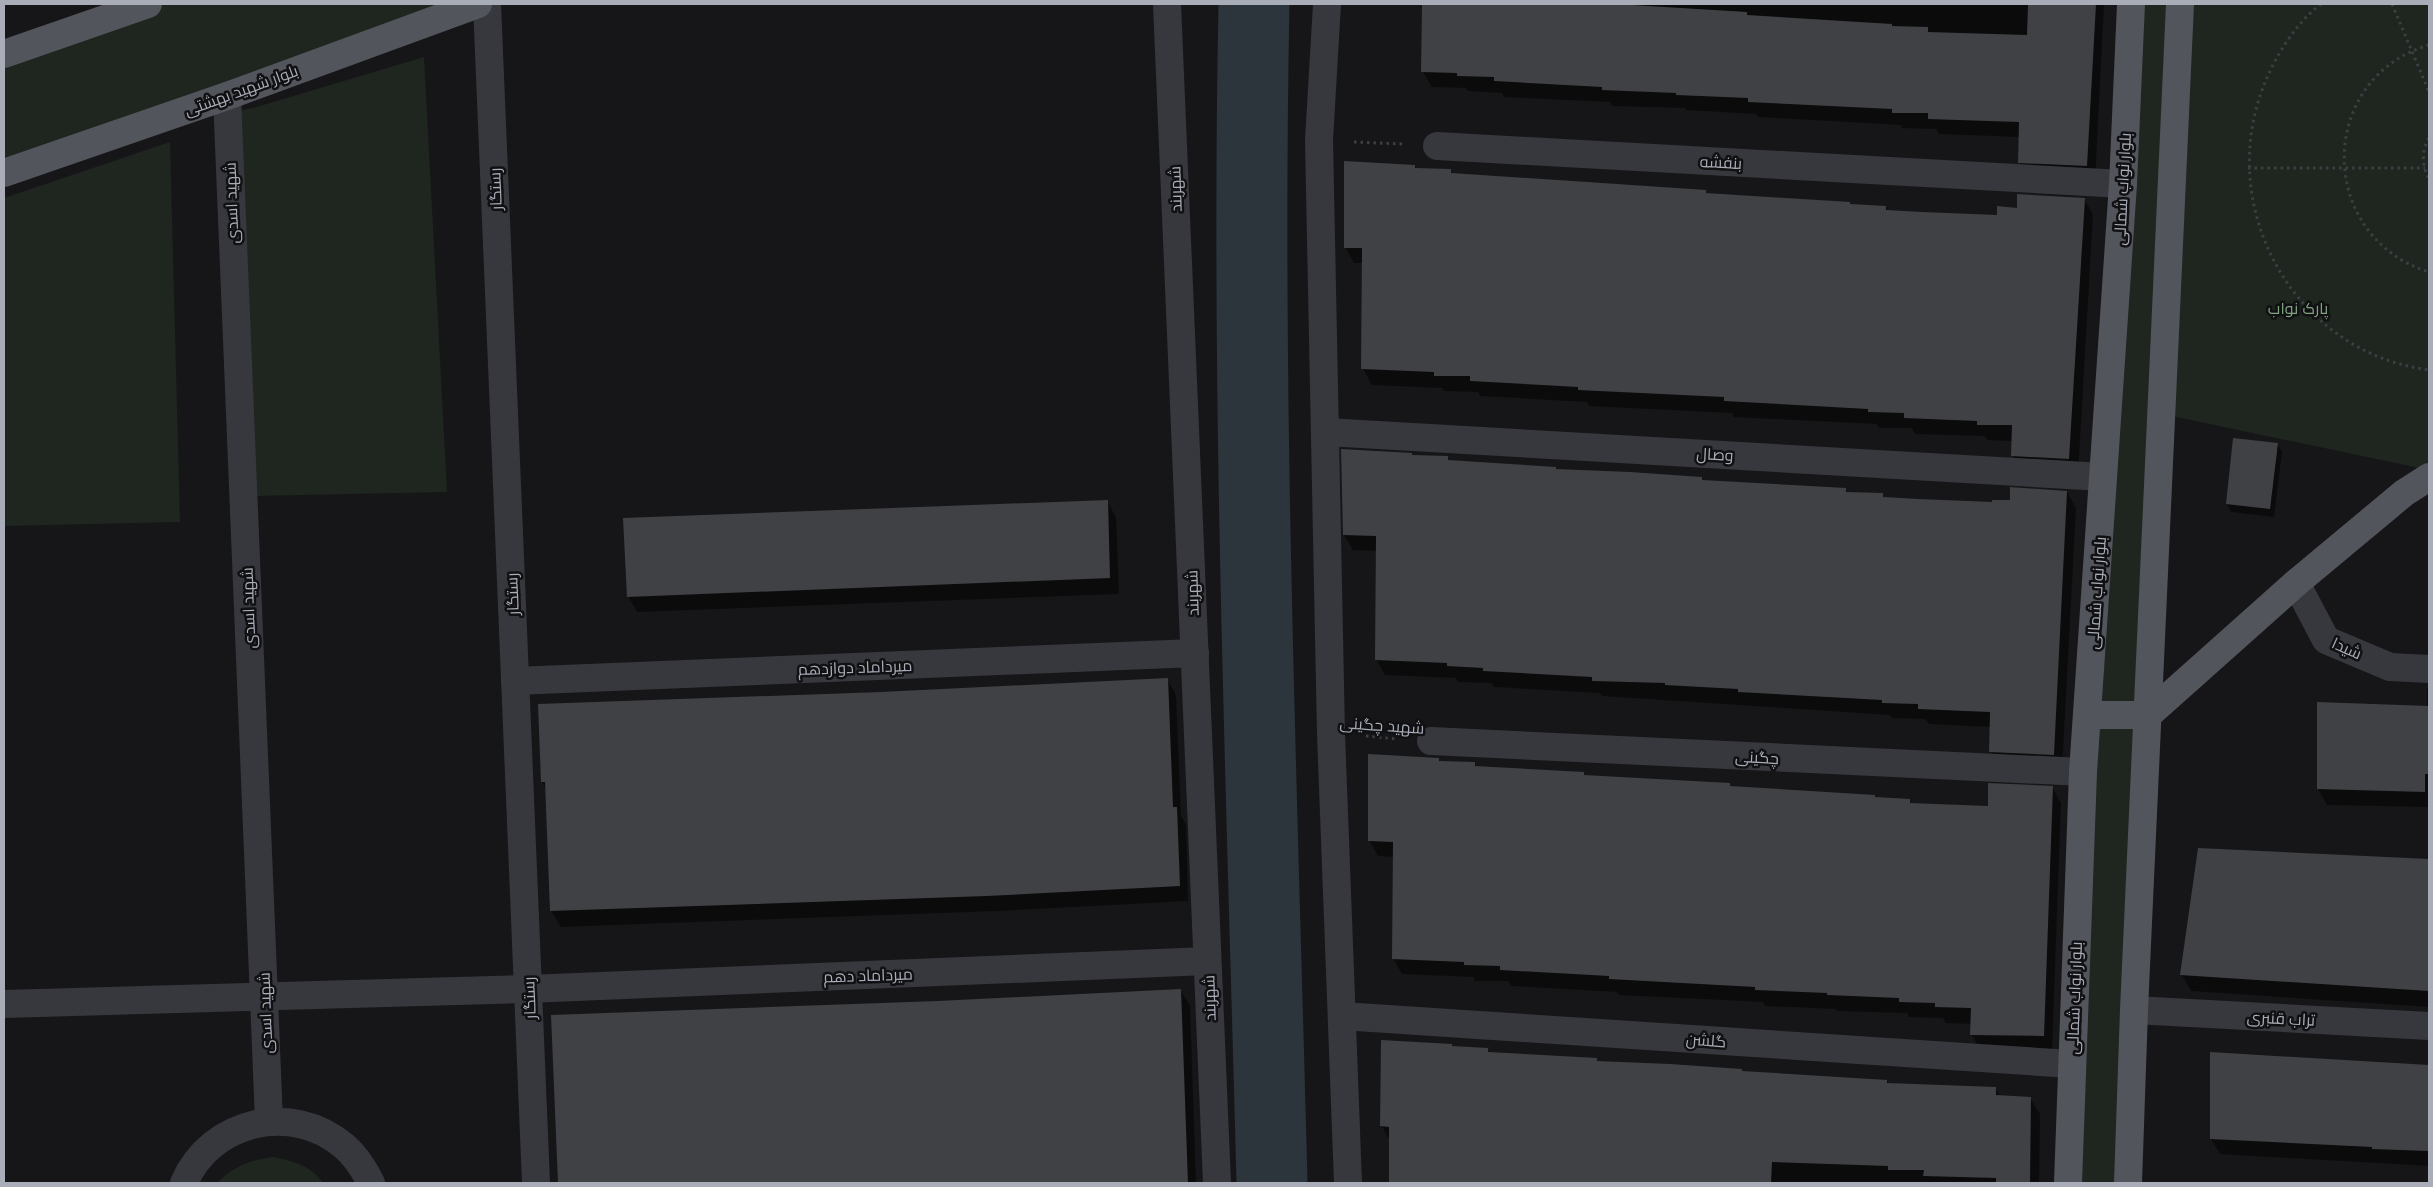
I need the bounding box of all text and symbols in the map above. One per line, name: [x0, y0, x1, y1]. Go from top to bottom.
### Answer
street label: بلوار شهید بهشتی: [181, 59, 301, 121]
street label: بلوار نواب شمالی: [2108, 132, 2136, 246]
street label: بنفشه: [1699, 150, 1743, 174]
street label: شهید اسدی: [219, 162, 243, 244]
street label: شهربند: [1163, 166, 1187, 212]
street label: رستگار: [483, 167, 507, 212]
park label: پارک نواب: [2268, 297, 2329, 320]
street label: وصال: [1696, 442, 1734, 466]
street label: بلوار نواب شمالی: [2081, 536, 2111, 650]
street label: شهید اسدی: [236, 567, 260, 649]
street label: شهربند: [1180, 570, 1204, 616]
street label: رستگار: [500, 572, 524, 617]
street label: شیدا: [2328, 632, 2366, 664]
street label: میرداماد دوازدهم: [797, 654, 913, 681]
street label: شهید چگینی: [1339, 711, 1425, 740]
street label: چگینی: [1735, 745, 1779, 770]
street label: بلوار نواب شمالی: [2061, 941, 2087, 1055]
street label: میرداماد دهم: [823, 962, 913, 989]
street label: شهید اسدی: [253, 972, 277, 1054]
street label: شهربند: [1197, 975, 1221, 1021]
street label: رستگار: [517, 976, 541, 1021]
street label: تراب قنبری: [2246, 1005, 2316, 1031]
street label: گلشن: [1685, 1028, 1727, 1052]

